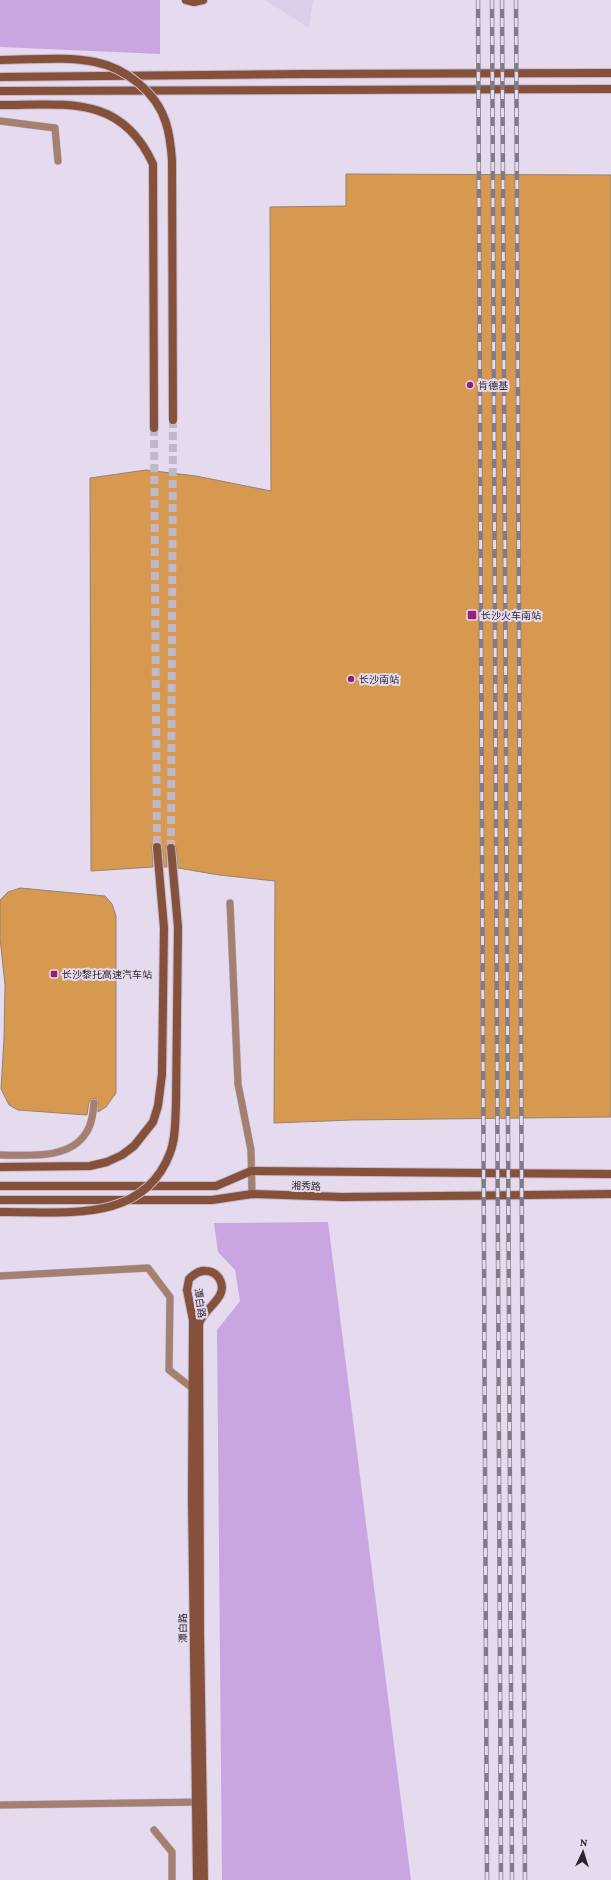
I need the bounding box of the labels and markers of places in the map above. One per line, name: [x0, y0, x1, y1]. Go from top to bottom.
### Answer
marker: 肯德基: [465, 380, 475, 390]
place label: 肯德基: [478, 380, 508, 391]
marker: 长沙火车南站: [466, 609, 478, 621]
place label: 长沙火车南站: [481, 610, 541, 621]
marker: 长沙南站: [346, 674, 356, 684]
place label: 长沙南站: [359, 674, 399, 685]
marker: 长沙黎托高速汽车站: [49, 969, 59, 979]
place label: 长沙黎托高速汽车站: [62, 969, 152, 980]

